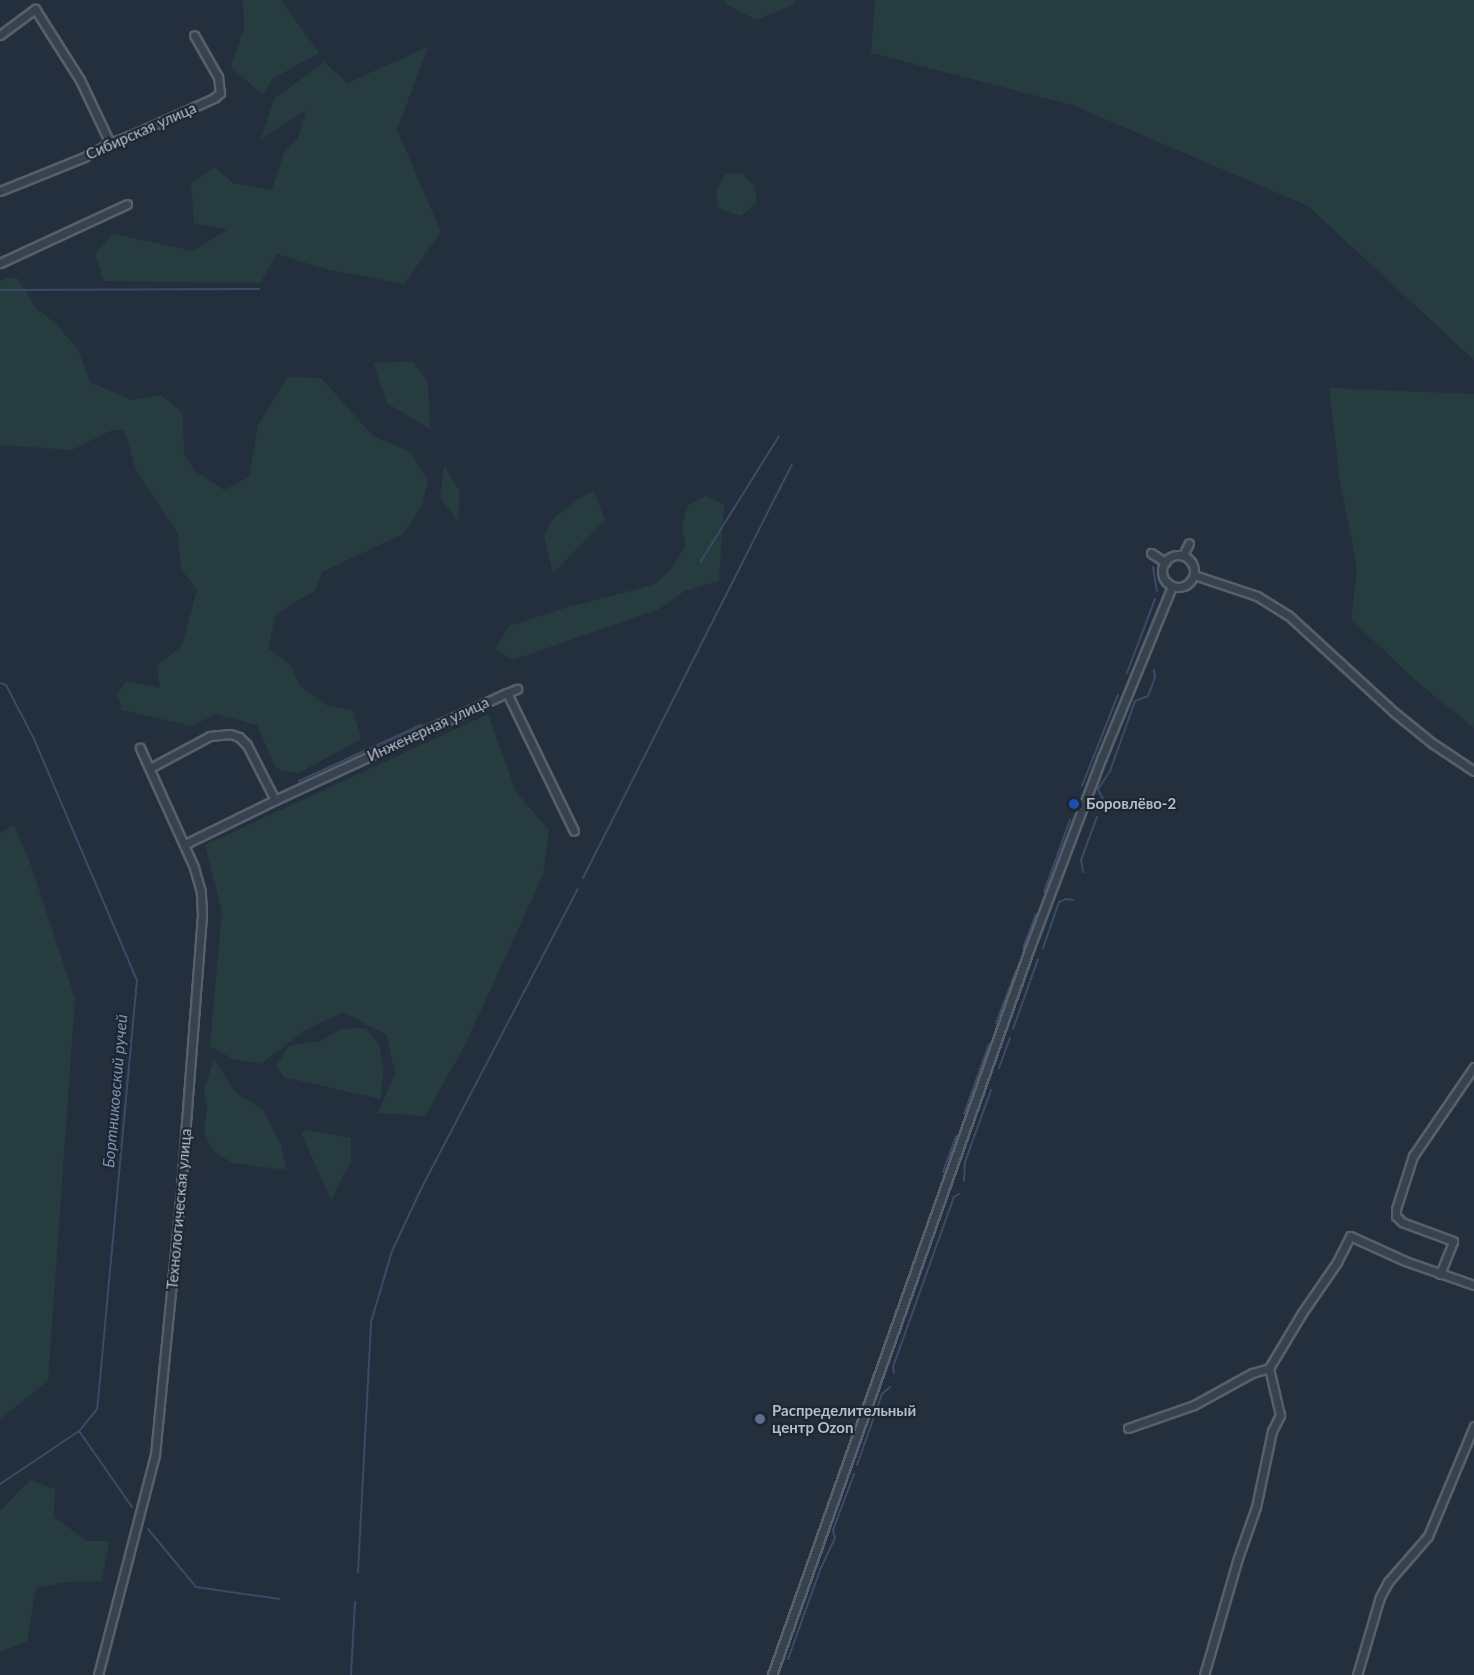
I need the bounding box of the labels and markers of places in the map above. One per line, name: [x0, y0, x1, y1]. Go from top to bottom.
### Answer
place label: Боровлёво-2: [1086, 795, 1176, 813]
marker: Боровлёво-2: [1067, 797, 1081, 811]
place label: Распределительный центр Ozon: [772, 1401, 916, 1436]
marker: Распределительный центр Ozon: [753, 1412, 767, 1426]

